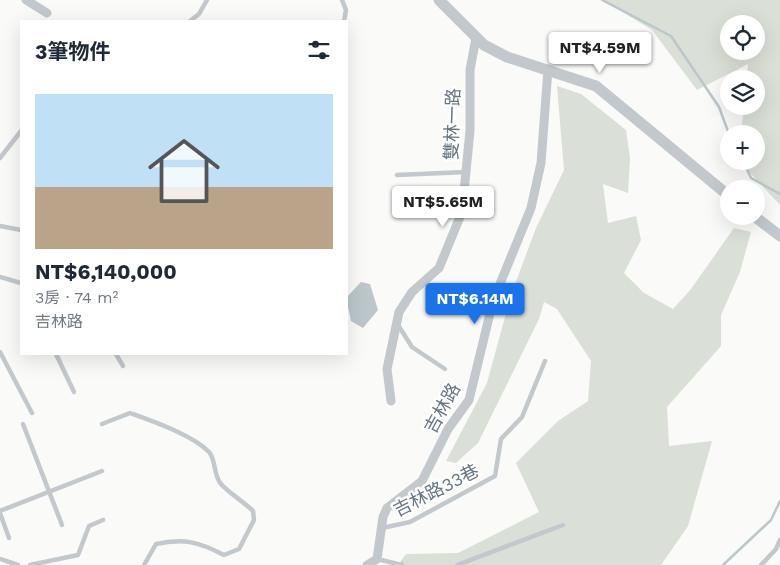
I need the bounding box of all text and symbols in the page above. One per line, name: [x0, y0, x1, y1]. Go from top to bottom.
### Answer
map controls: [720, 15, 765, 225]
button: locate: [720, 15, 765, 60]
pin: NT$4.59M: [548, 32, 652, 74]
icon: filters: [305, 36, 333, 64]
text: NT$4.59M: [559, 38, 641, 57]
text: 3筆物件: [35, 39, 110, 64]
button: layers: [720, 70, 765, 115]
street label: 雙林一路: [440, 88, 464, 160]
button: +: [720, 125, 765, 170]
icon: home: [139, 126, 229, 216]
button: −: [720, 180, 765, 225]
pin: NT$5.65M: [391, 186, 495, 228]
text: NT$5.65M: [403, 192, 483, 211]
text: NT$6,140,000: [35, 259, 177, 284]
pin: NT$6.14M: [423, 282, 527, 325]
text: 3房 · 74 m²: [35, 288, 118, 307]
text: NT$6.14M: [436, 289, 514, 308]
text: 吉林路: [35, 312, 83, 331]
street label: 吉林路: [420, 379, 464, 437]
street label: 吉林路33巷: [390, 460, 482, 520]

